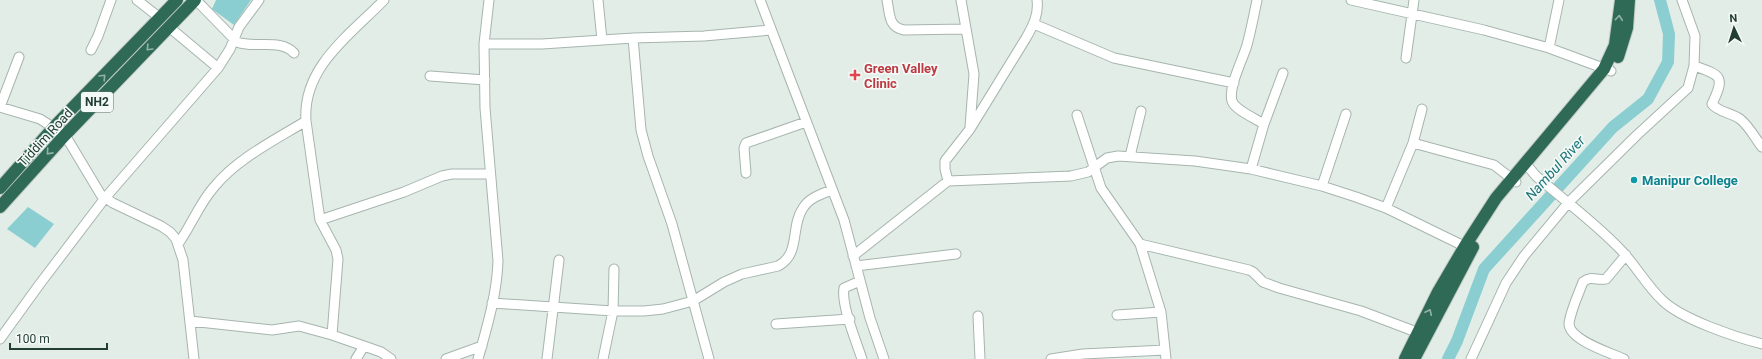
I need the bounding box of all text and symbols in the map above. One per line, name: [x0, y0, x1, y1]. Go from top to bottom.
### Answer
north arrow: [1714, 8, 1754, 48]
text: N: [1729, 12, 1738, 25]
one-way arrow: [1615, 15, 1624, 21]
one-way arrow: [146, 43, 154, 51]
place label: Green Valley Clinic: [864, 61, 938, 91]
marker: Green Valley Clinic: [849, 69, 861, 81]
one-way arrow: [98, 74, 106, 82]
road number: NH2: [81, 92, 113, 112]
street label: Tiddim Road: [15, 105, 76, 169]
water label: Nambul River: [1522, 132, 1588, 203]
one-way arrow: [47, 147, 54, 155]
place label: Manipur College: [1642, 173, 1738, 188]
marker: Manipur College: [1629, 175, 1639, 185]
one-way arrow: [1424, 308, 1432, 316]
scale bar: [10, 325, 107, 351]
text: 100 m: [16, 332, 50, 346]

